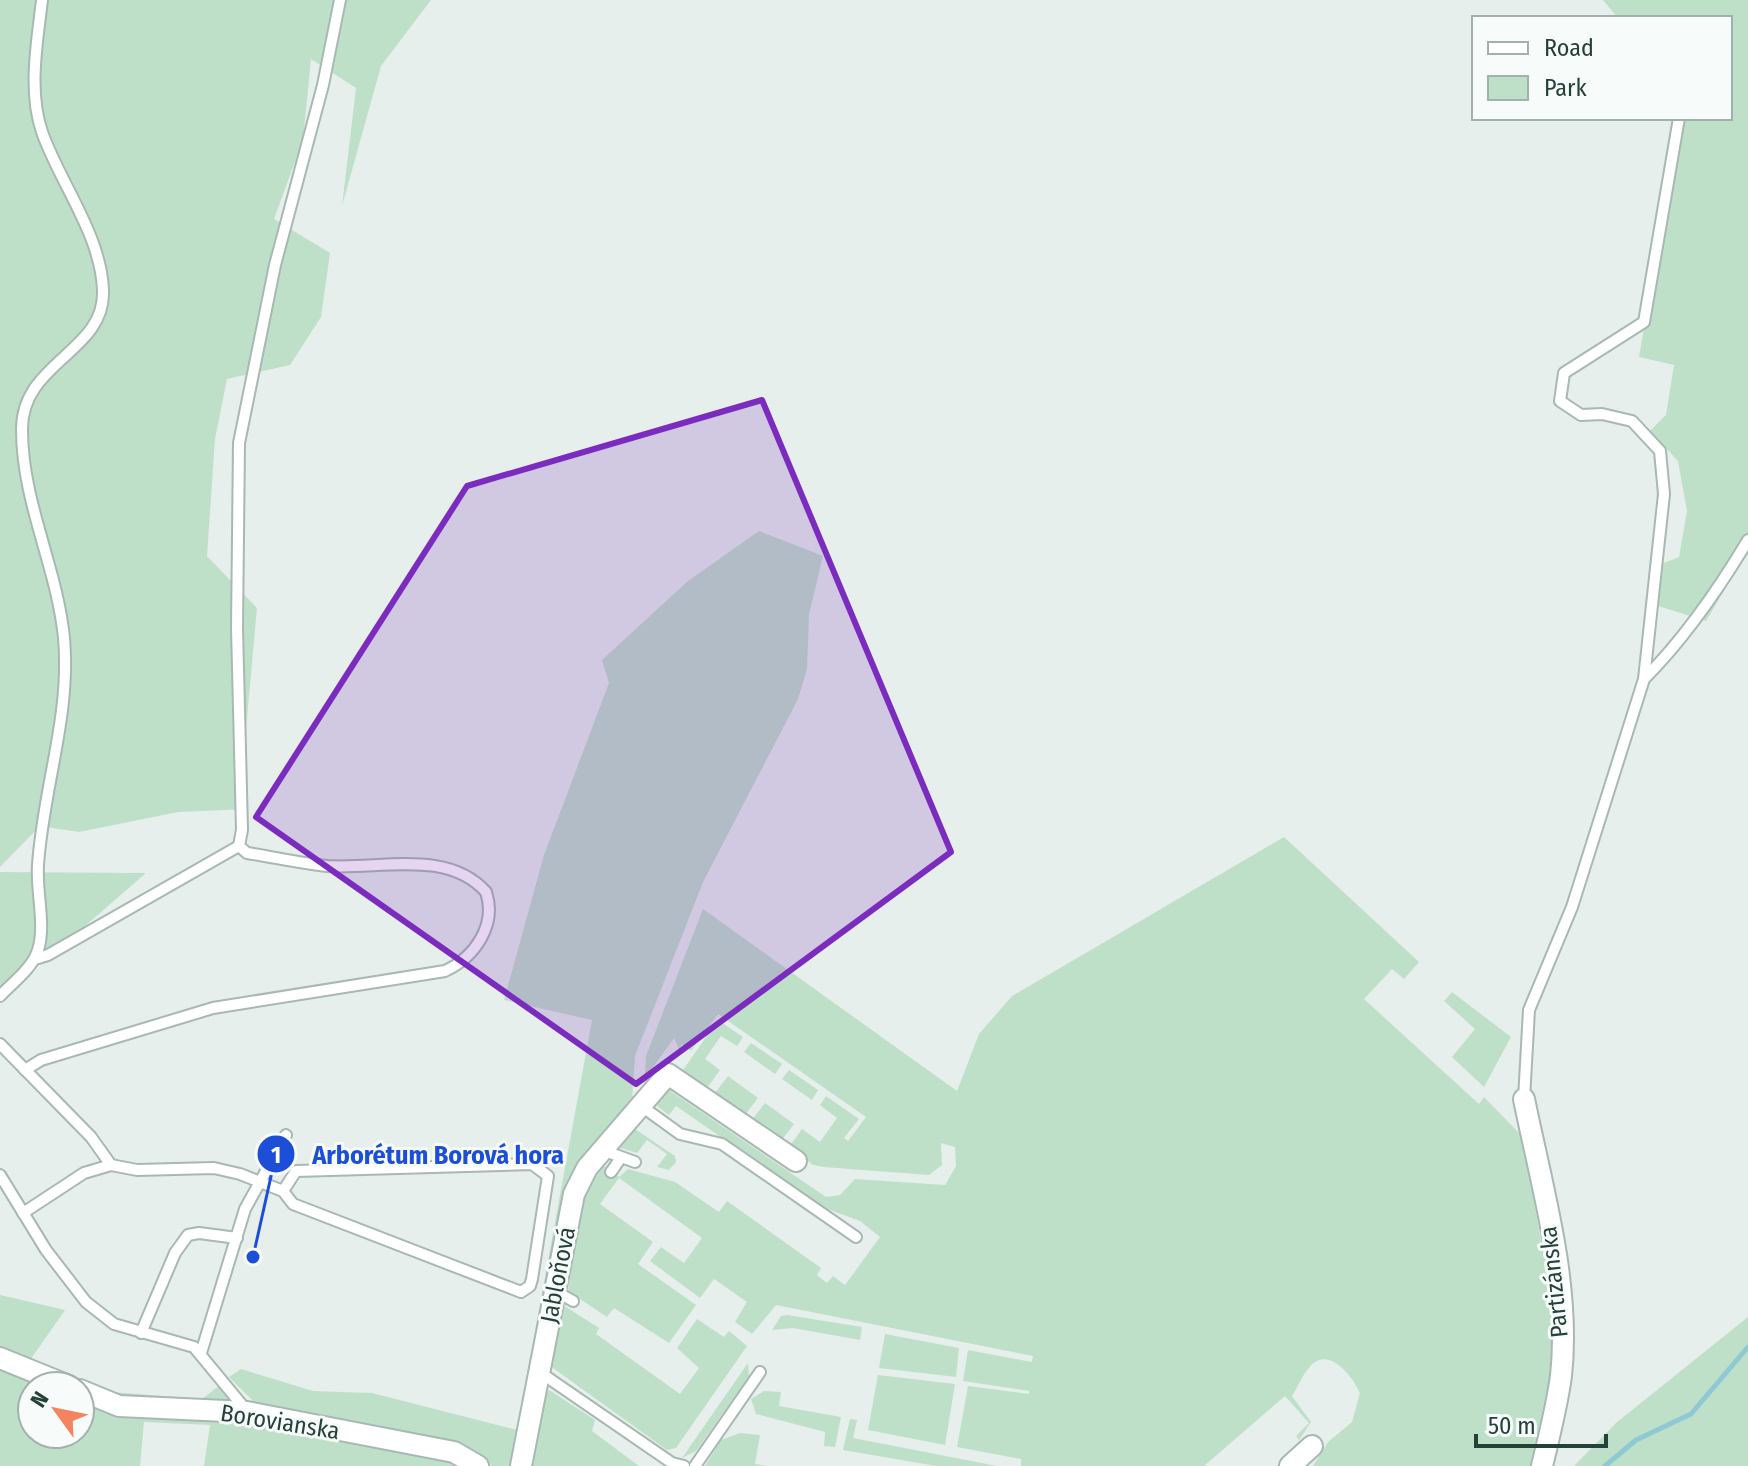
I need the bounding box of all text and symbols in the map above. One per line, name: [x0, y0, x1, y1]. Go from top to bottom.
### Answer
legend: [1472, 16, 1732, 120]
text: Road: [1544, 34, 1594, 62]
text: Park: [1544, 74, 1587, 102]
callout: Arborétum Borová hora: [256, 1129, 580, 1179]
text: Arborétum Borová hora: [311, 1140, 564, 1171]
text: 1: [271, 1141, 281, 1169]
street label: Jabloňová: [535, 1225, 581, 1325]
street label: Partizánska: [1534, 1225, 1574, 1339]
north arrow: [16, 1370, 96, 1450]
text: N: [25, 1386, 55, 1412]
scale bar: [1476, 1398, 1606, 1448]
street label: Borovianska: [219, 1399, 341, 1445]
text: 50 m: [1488, 1412, 1536, 1440]

